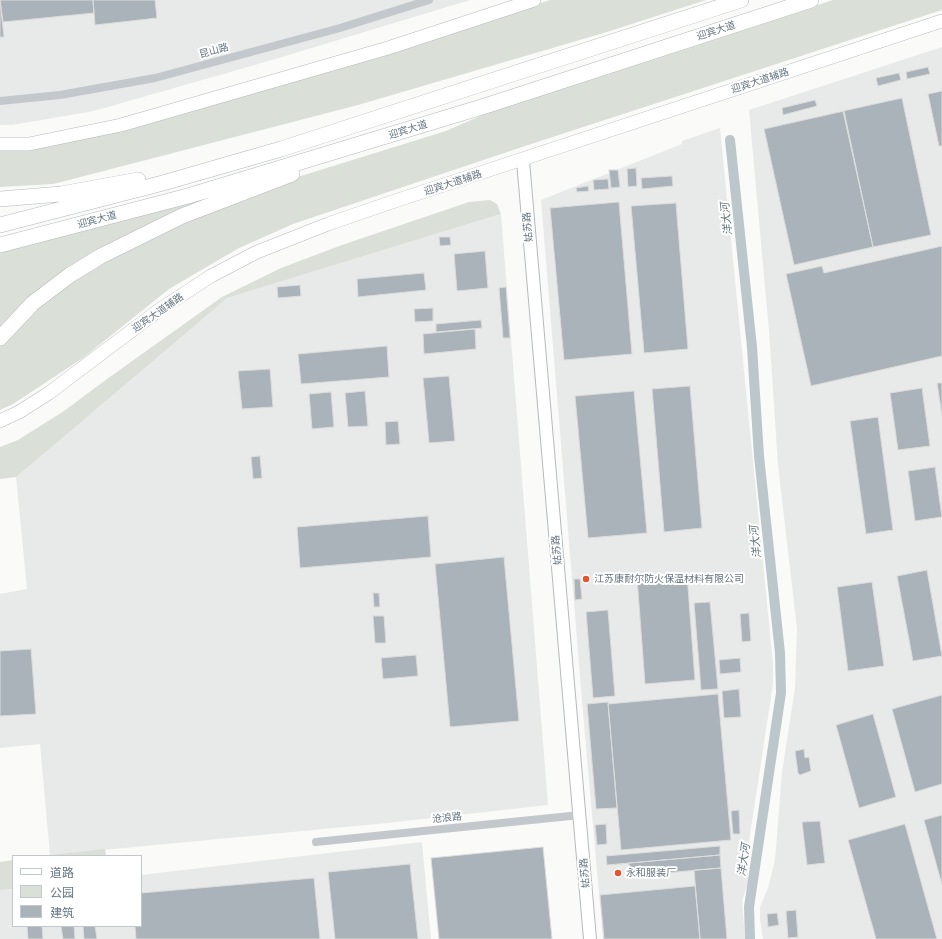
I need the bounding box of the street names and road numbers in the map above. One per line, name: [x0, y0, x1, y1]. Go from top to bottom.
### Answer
street label: 迎宾大道: [695, 19, 737, 43]
street label: 昆山路: [198, 41, 230, 61]
street label: 迎宾大道辅路: [730, 66, 790, 96]
street label: 迎宾大道: [387, 118, 429, 142]
street label: 迎宾大道辅路: [423, 168, 483, 198]
street label: 迎宾大道: [76, 209, 118, 231]
street label: 姑苏路: [521, 212, 535, 242]
street label: 迎宾大道辅路: [130, 291, 186, 335]
street label: 姑苏路: [550, 535, 564, 565]
street label: 沧浪路: [431, 810, 463, 826]
street label: 姑苏路: [578, 858, 592, 888]

